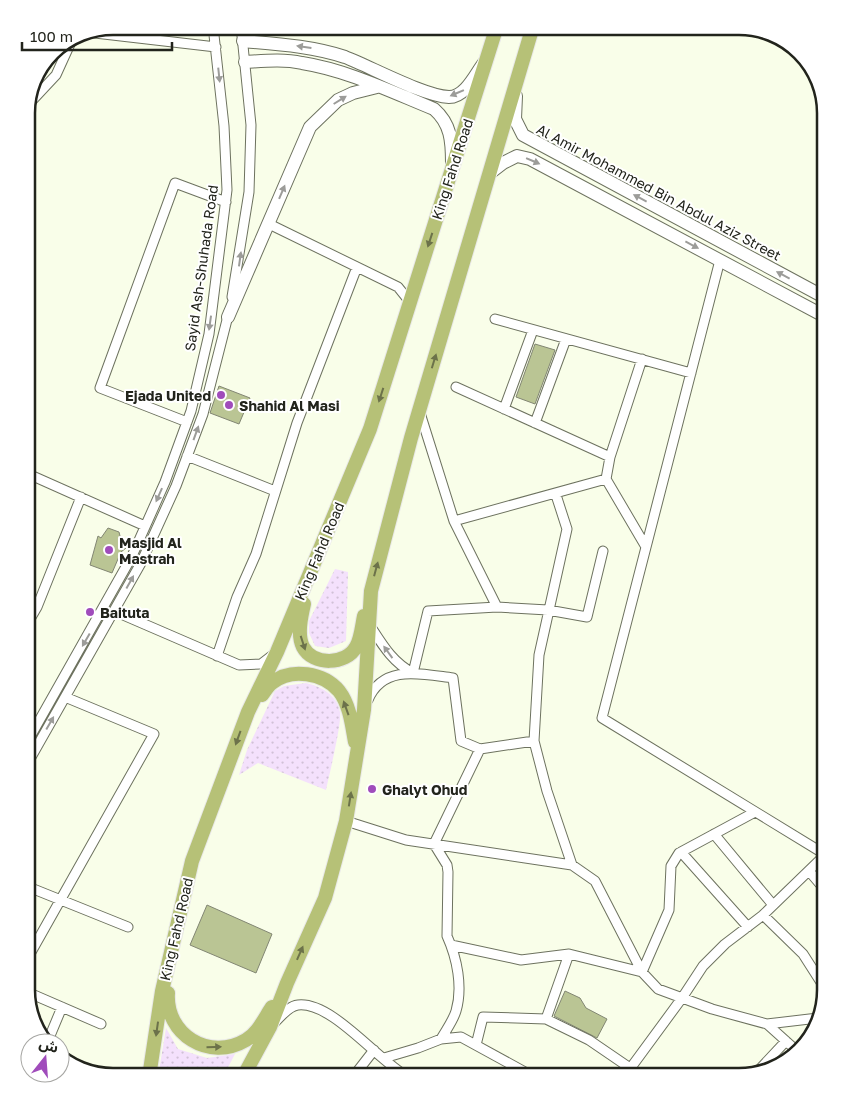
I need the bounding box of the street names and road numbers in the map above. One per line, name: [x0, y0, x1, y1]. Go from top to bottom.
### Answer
street label: King Fahd Road: [428, 116, 476, 222]
street label: Al Amir Mohammed Bin Abdul Aziz Street: [534, 120, 784, 264]
street label: Sayid Ash-Shuhada Road: [181, 184, 221, 352]
street label: King Fahd Road: [291, 499, 347, 603]
street label: King Fahd Road: [156, 876, 196, 982]

